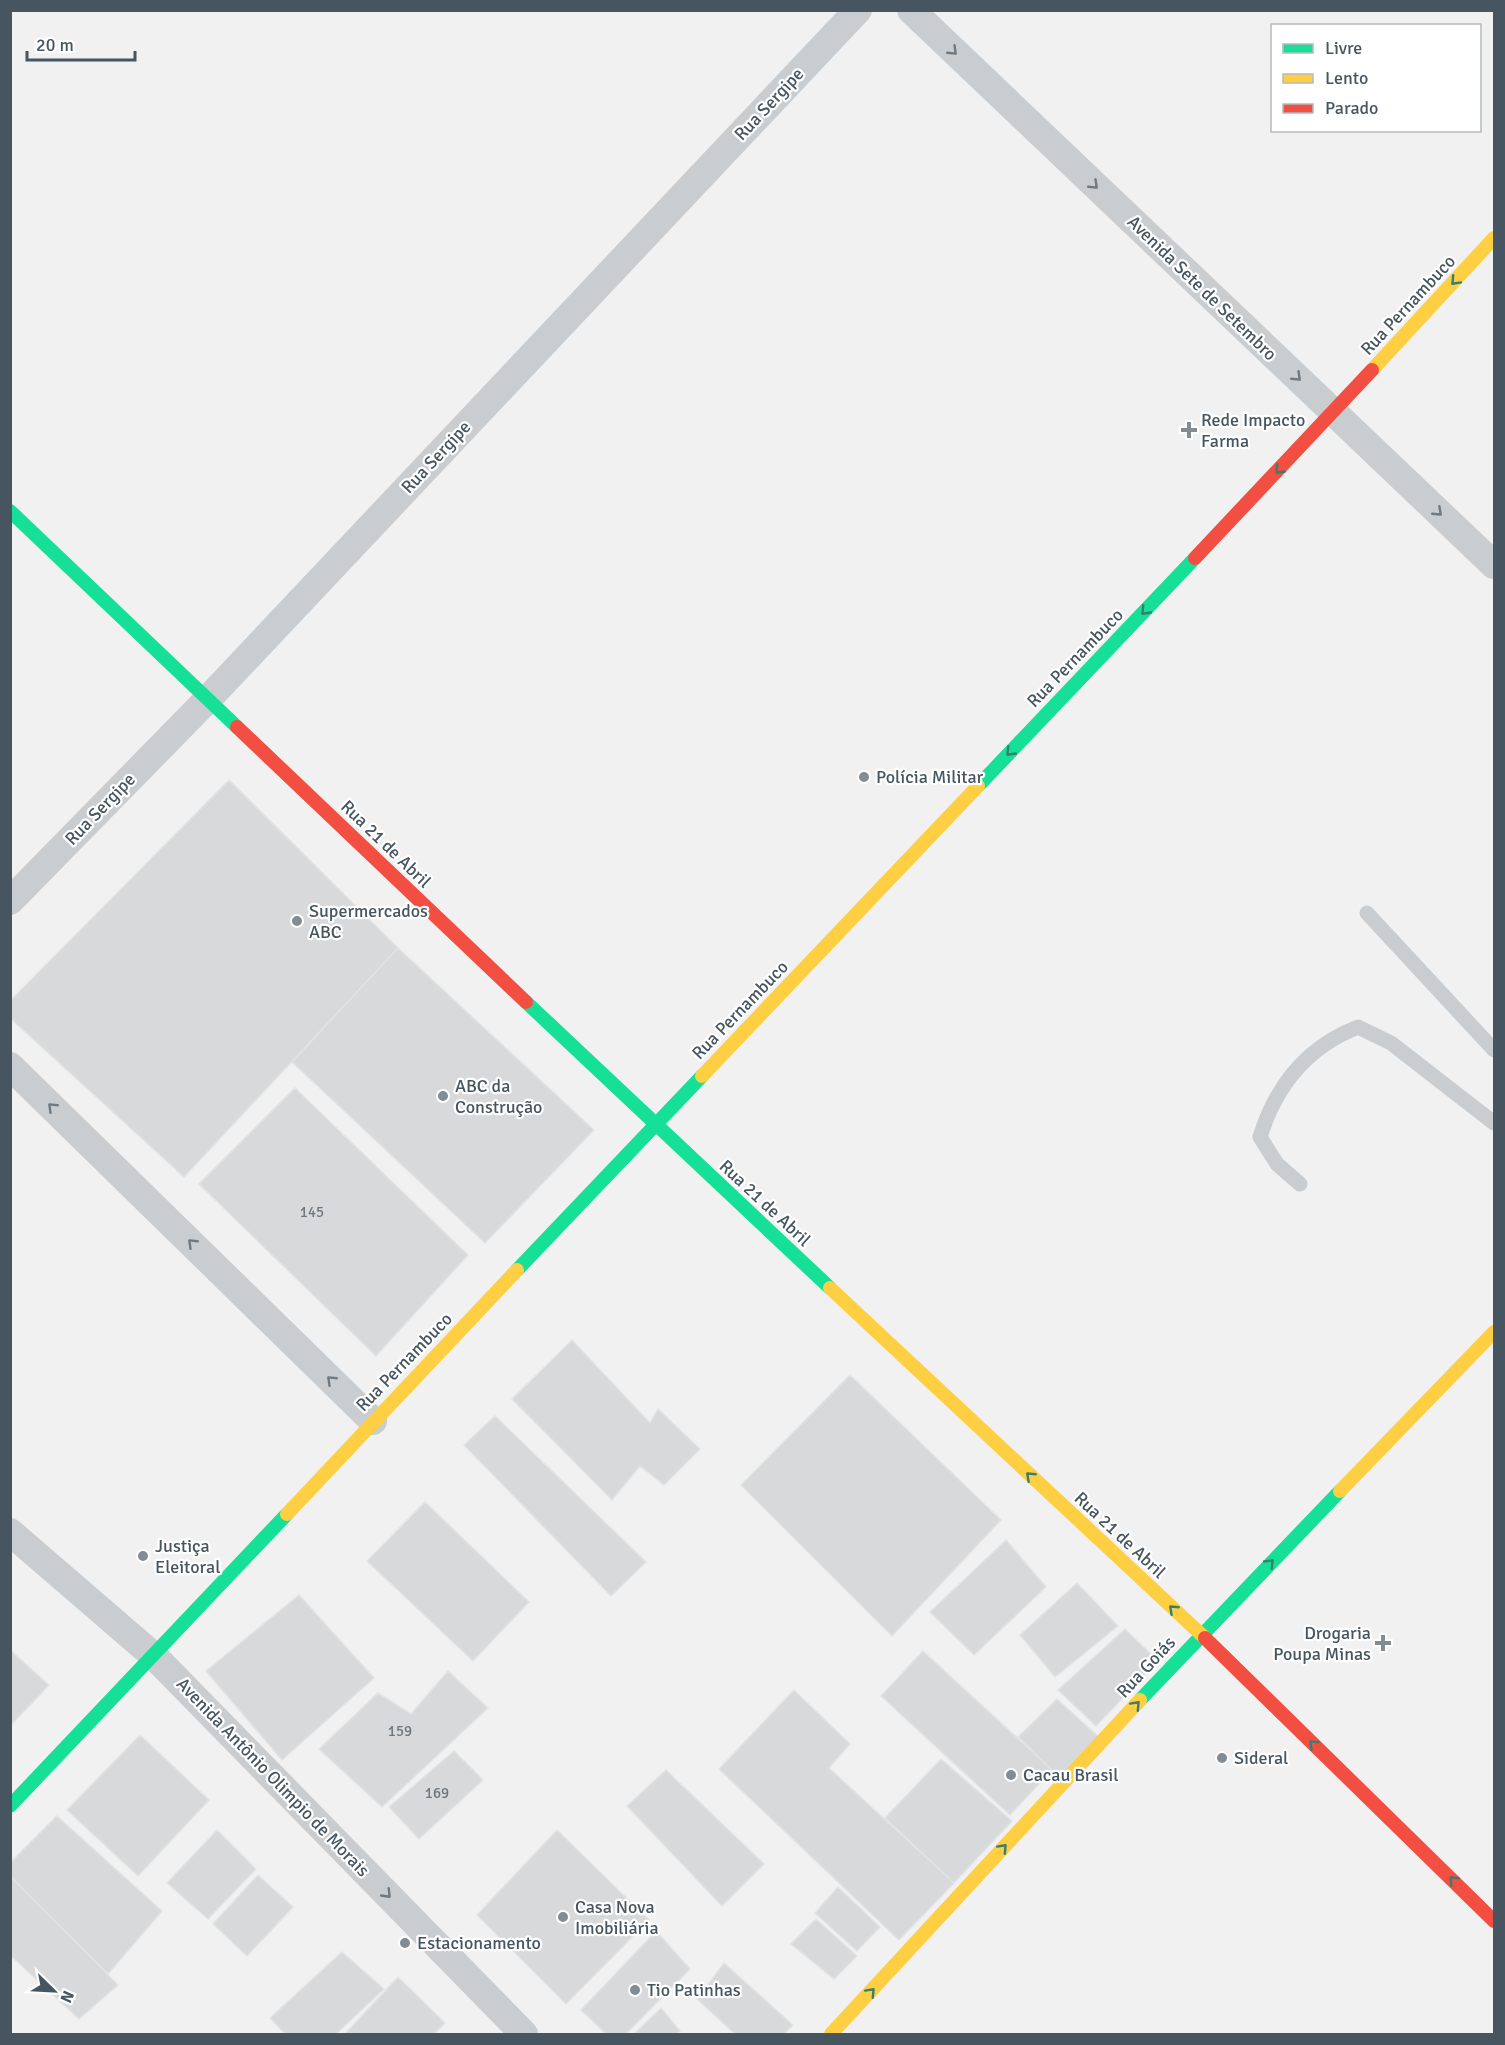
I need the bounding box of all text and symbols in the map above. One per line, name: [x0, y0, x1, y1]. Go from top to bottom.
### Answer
scale bar: [27, 24, 135, 62]
legend: [1271, 24, 1481, 132]
text: 20 m: [36, 34, 74, 56]
text: Livre: [1325, 37, 1362, 59]
one-way arrow: [946, 44, 957, 55]
street label: Rua Sergipe: [730, 63, 808, 145]
text: Lento: [1325, 67, 1368, 89]
text: Parado: [1325, 97, 1378, 119]
one-way arrow: [1088, 178, 1098, 189]
street label: Avenida Sete de Setembro: [1123, 211, 1281, 365]
street label: Rua Pernambuco: [1356, 250, 1460, 360]
one-way arrow: [1451, 274, 1462, 285]
one-way arrow: [1289, 370, 1300, 381]
place label: Rede Impacto Farma: [1201, 409, 1305, 452]
street label: Rua Sergipe: [397, 416, 475, 498]
marker: Rede Impacto Farma: [1182, 423, 1196, 437]
one-way arrow: [1275, 463, 1286, 473]
one-way arrow: [1431, 504, 1442, 515]
street label: Rua Pernambuco: [1022, 604, 1128, 712]
one-way arrow: [1141, 604, 1152, 615]
one-way arrow: [1006, 746, 1017, 756]
place label: Polícia Militar: [876, 766, 984, 788]
street label: Rua Sergipe: [60, 768, 140, 850]
marker: Polícia Militar: [857, 770, 871, 784]
street label: Rua 21 de Abril: [336, 795, 436, 893]
place label: Supermercados ABC: [309, 900, 428, 943]
marker: Supermercados ABC: [290, 914, 304, 928]
street label: Rua Pernambuco: [687, 956, 793, 1064]
place label: ABC da Construção: [455, 1075, 542, 1118]
marker: ABC da Construção: [436, 1089, 450, 1103]
one-way arrow: [49, 1104, 60, 1115]
street label: Rua 21 de Abril: [715, 1155, 815, 1251]
house number: 145: [300, 1203, 324, 1221]
one-way arrow: [188, 1240, 199, 1251]
street label: Rua Pernambuco: [351, 1308, 457, 1416]
one-way arrow: [328, 1376, 339, 1387]
one-way arrow: [1027, 1472, 1038, 1483]
street label: Rua 21 de Abril: [1070, 1487, 1170, 1583]
place label: Justiça Eleitoral: [155, 1535, 221, 1578]
marker: Justiça Eleitoral: [136, 1549, 150, 1563]
one-way arrow: [1262, 1560, 1273, 1571]
one-way arrow: [1169, 1605, 1180, 1616]
place label: Drogaria Poupa Minas: [1273, 1622, 1371, 1665]
street label: Rua Goiás: [1112, 1632, 1180, 1702]
marker: Drogaria Poupa Minas: [1376, 1636, 1390, 1650]
street label: Avenida Antônio Olimpio de Morais: [172, 1673, 374, 1881]
one-way arrow: [1128, 1701, 1139, 1712]
house number: 159: [388, 1722, 412, 1740]
one-way arrow: [1310, 1740, 1320, 1751]
place label: Sideral: [1234, 1747, 1288, 1769]
marker: Sideral: [1215, 1751, 1229, 1765]
place label: Cacau Brasil: [1023, 1764, 1119, 1786]
marker: Cacau Brasil: [1004, 1768, 1018, 1782]
house number: 169: [425, 1784, 449, 1802]
one-way arrow: [996, 1845, 1007, 1855]
one-way arrow: [1449, 1877, 1460, 1888]
one-way arrow: [379, 1886, 390, 1897]
place label: Casa Nova Imobiliária: [575, 1896, 659, 1939]
marker: Casa Nova Imobiliária: [556, 1910, 570, 1924]
place label: Estacionamento: [417, 1932, 541, 1954]
marker: Estacionamento: [398, 1936, 412, 1950]
north arrow: [24, 1961, 84, 2021]
place label: Tio Patinhas: [647, 1979, 741, 2001]
marker: Tio Patinhas: [628, 1983, 642, 1997]
text: N: [55, 1988, 78, 2006]
one-way arrow: [864, 1988, 875, 1998]

